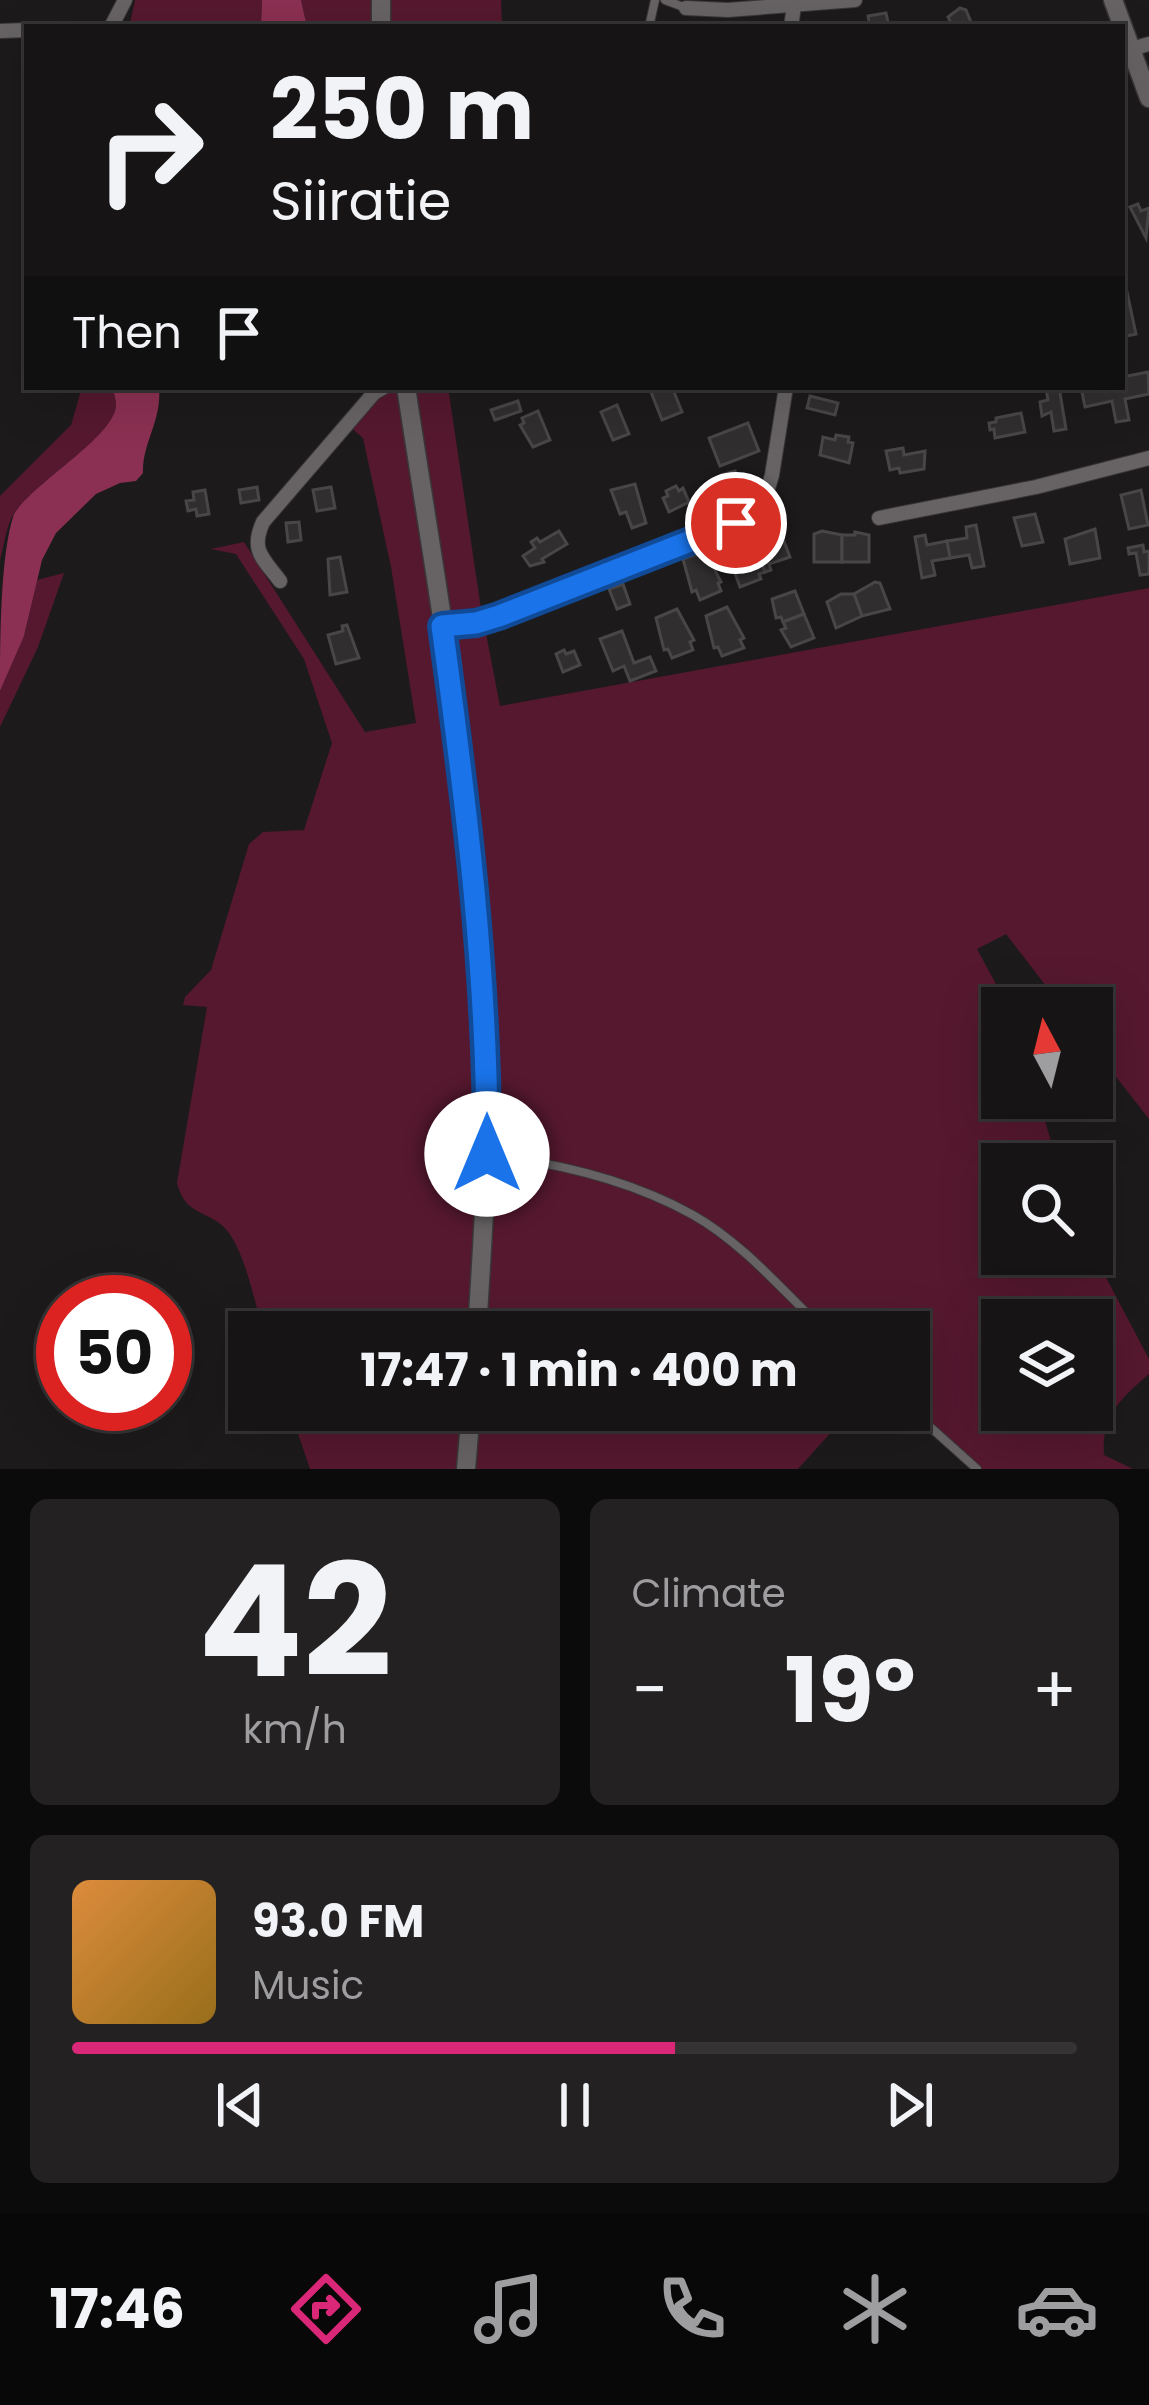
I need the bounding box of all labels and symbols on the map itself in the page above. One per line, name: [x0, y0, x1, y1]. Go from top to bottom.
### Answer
pin: [685, 472, 787, 574]
north arrow: [981, 987, 1113, 1119]
position arrow: [424, 1091, 550, 1217]
speed limit sign: 50: [36, 1275, 192, 1431]

